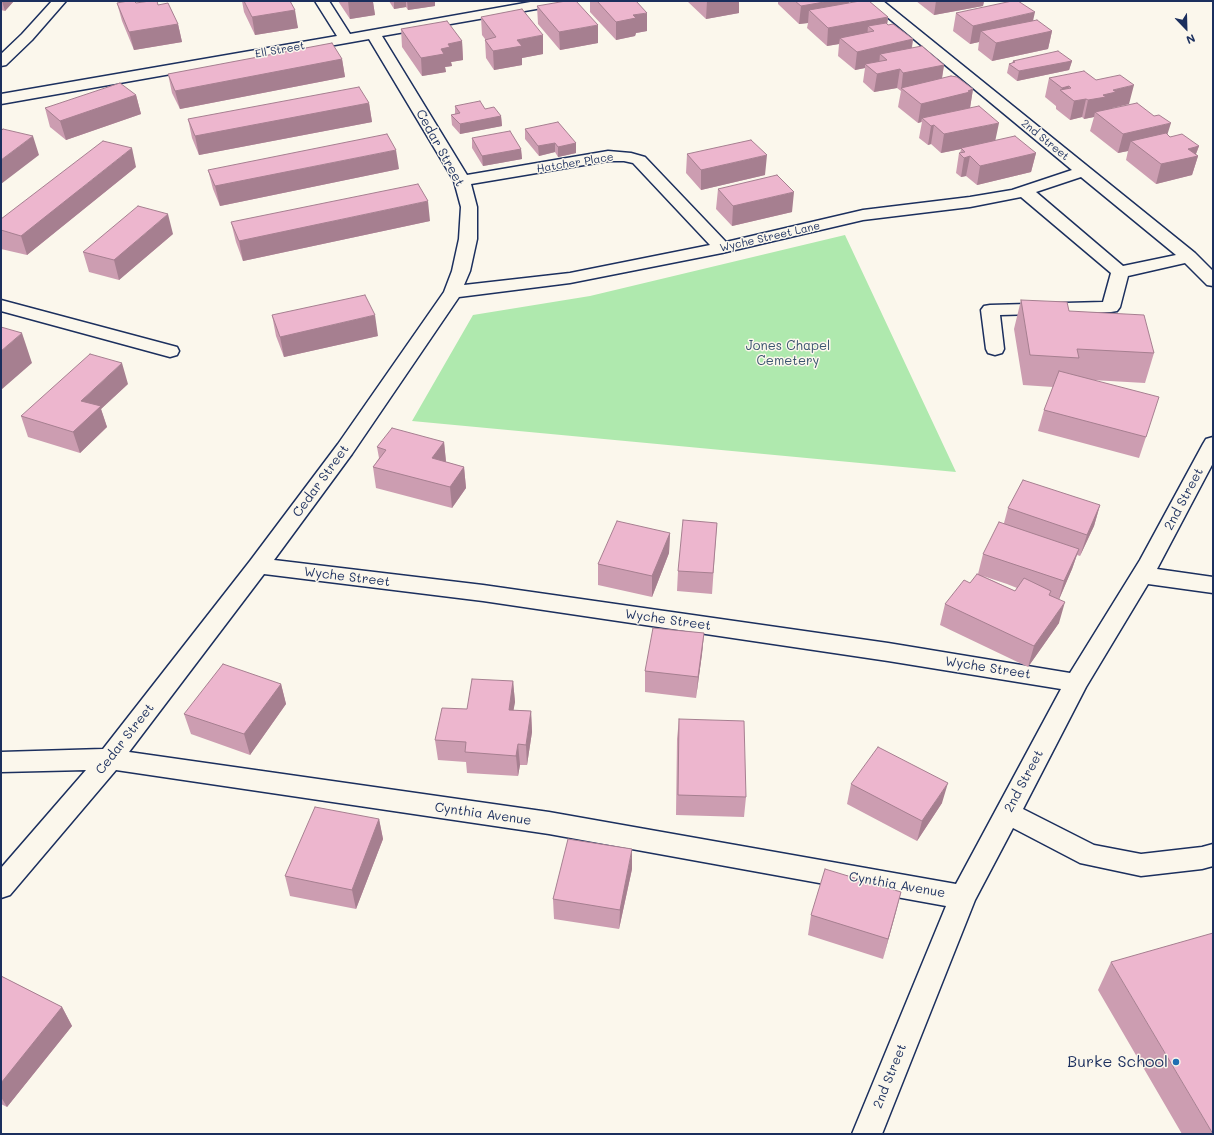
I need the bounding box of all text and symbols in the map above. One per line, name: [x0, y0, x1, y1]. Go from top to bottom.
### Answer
north arrow: [1166, 8, 1206, 48]
text: N: [1184, 31, 1198, 48]
street label: Ell Street: [254, 39, 306, 61]
street label: Cedar Street: [412, 107, 468, 189]
street label: 2nd Street: [1018, 117, 1072, 163]
street label: Hatcher Place: [536, 150, 614, 176]
street label: Wyche Street Lane: [719, 219, 821, 255]
park label: Jones Chapel Cemetery: [746, 338, 830, 369]
street label: Cedar Street: [289, 442, 353, 520]
street label: 2nd Street: [1161, 465, 1207, 533]
street label: Wyche Street: [303, 564, 391, 590]
street label: Wyche Street: [624, 606, 712, 634]
street label: Wyche Street: [944, 654, 1032, 682]
street label: Cedar Street: [92, 700, 158, 778]
street label: 2nd Street: [1001, 747, 1047, 815]
street label: Cynthia Avenue: [434, 799, 532, 829]
street label: Cynthia Avenue: [848, 869, 946, 901]
street label: 2nd Street: [870, 1041, 910, 1111]
place label: Burke School: [1067, 1052, 1168, 1072]
marker: Burke School: [1171, 1057, 1181, 1067]

